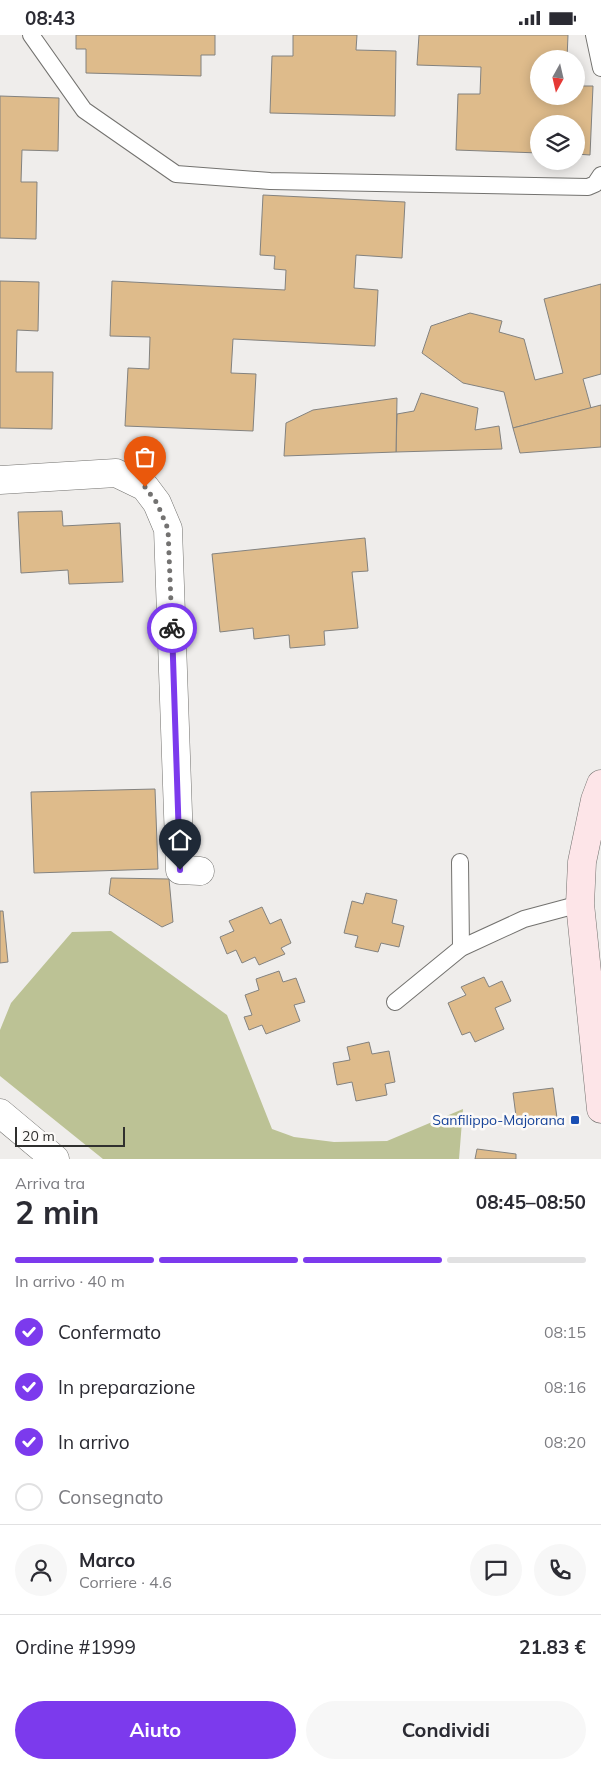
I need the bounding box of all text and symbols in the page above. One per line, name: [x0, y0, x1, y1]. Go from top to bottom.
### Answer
text: 08:43: [25, 6, 75, 30]
north arrow: [530, 50, 585, 105]
map controls: [530, 50, 585, 170]
button: layers: [530, 115, 585, 170]
pin: [124, 436, 166, 487]
icon: bag: [131, 443, 159, 471]
courier: [147, 603, 197, 653]
icon: bike: [158, 614, 186, 642]
pin: [159, 819, 201, 870]
icon: home: [166, 826, 194, 854]
place label: Sanfilippo-Majorana: [432, 1111, 565, 1129]
marker: Sanfilippo-Majorana: [569, 1114, 581, 1126]
scale bar: [15, 1124, 125, 1147]
text: 20 m: [22, 1127, 55, 1145]
text: Arriva tra: [15, 1173, 85, 1193]
text: 08:45–08:50: [476, 1190, 586, 1214]
text: 2 min: [15, 1192, 99, 1232]
text: In arrivo · 40 m: [15, 1271, 125, 1291]
icon: check: [15, 1318, 43, 1346]
text: Confermato: [58, 1320, 161, 1344]
text: 08:15: [544, 1322, 586, 1342]
icon: check: [15, 1373, 43, 1401]
text: In preparazione: [58, 1375, 195, 1399]
text: 08:16: [544, 1377, 586, 1397]
icon: check: [15, 1428, 43, 1456]
text: In arrivo: [58, 1430, 130, 1454]
text: 08:20: [544, 1432, 586, 1452]
text: Consegnato: [58, 1485, 163, 1509]
button: person: [15, 1544, 67, 1596]
button: chat: [470, 1544, 522, 1596]
button: phone: [534, 1544, 586, 1596]
text: Marco: [79, 1548, 135, 1572]
text: Corriere · 4.6: [79, 1572, 172, 1592]
text: Ordine #1999: [15, 1635, 136, 1659]
text: 21.83 €: [519, 1635, 586, 1659]
button: Aiuto: [15, 1701, 296, 1759]
button: Condividi: [306, 1701, 586, 1759]

